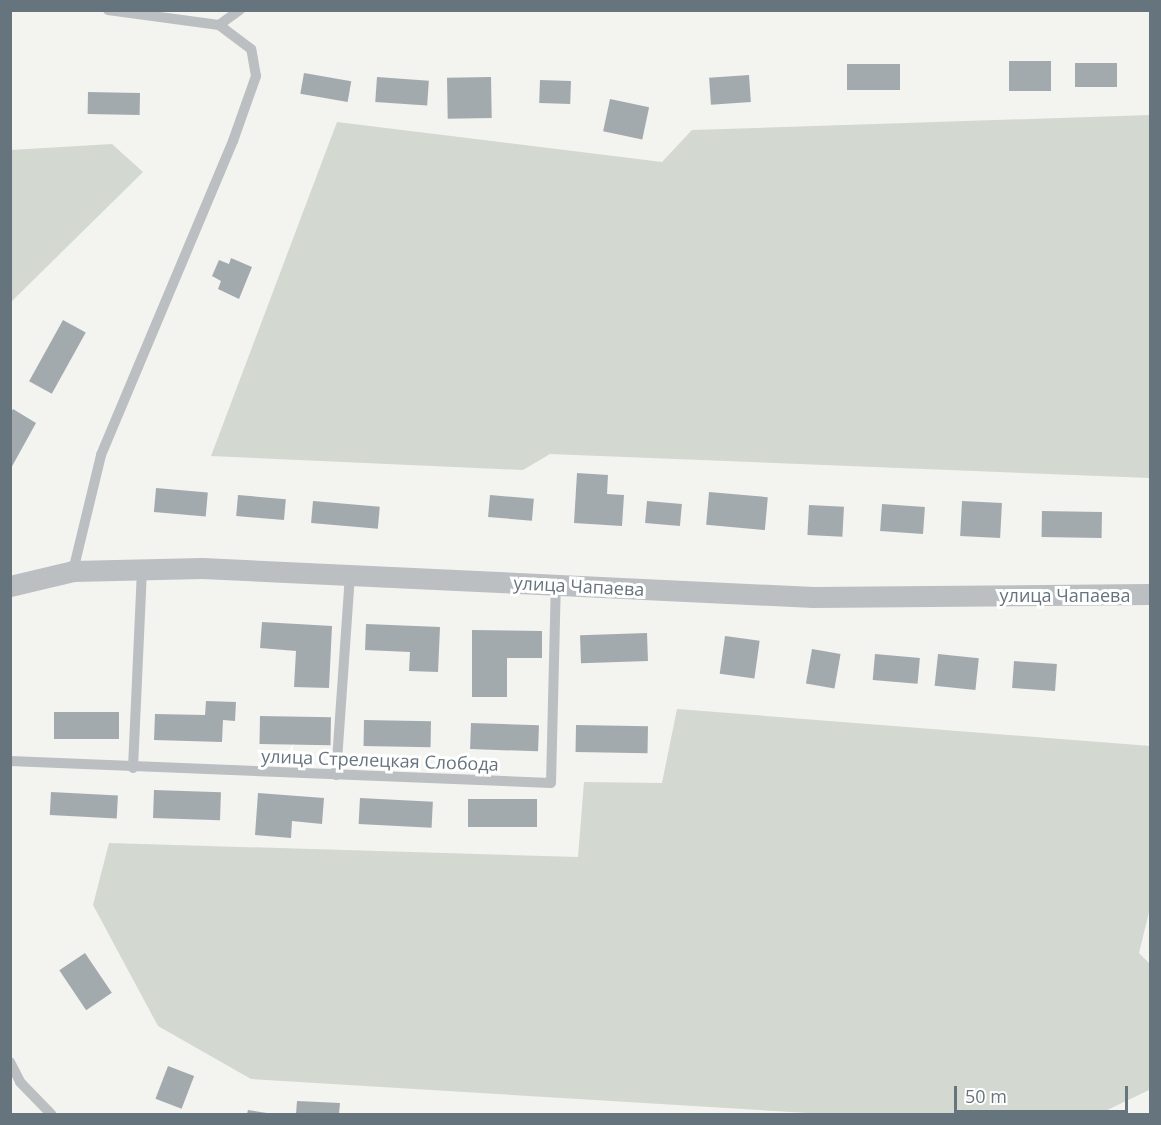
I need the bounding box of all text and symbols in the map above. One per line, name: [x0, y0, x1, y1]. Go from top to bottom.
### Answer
street label: улица Чапаева: [513, 572, 645, 600]
street label: улица Чапаева: [1000, 584, 1130, 606]
street label: улица Стрелецкая Слобода: [261, 745, 499, 775]
scale bar: [957, 1074, 1131, 1112]
text: 50 m: [965, 1084, 1007, 1108]

